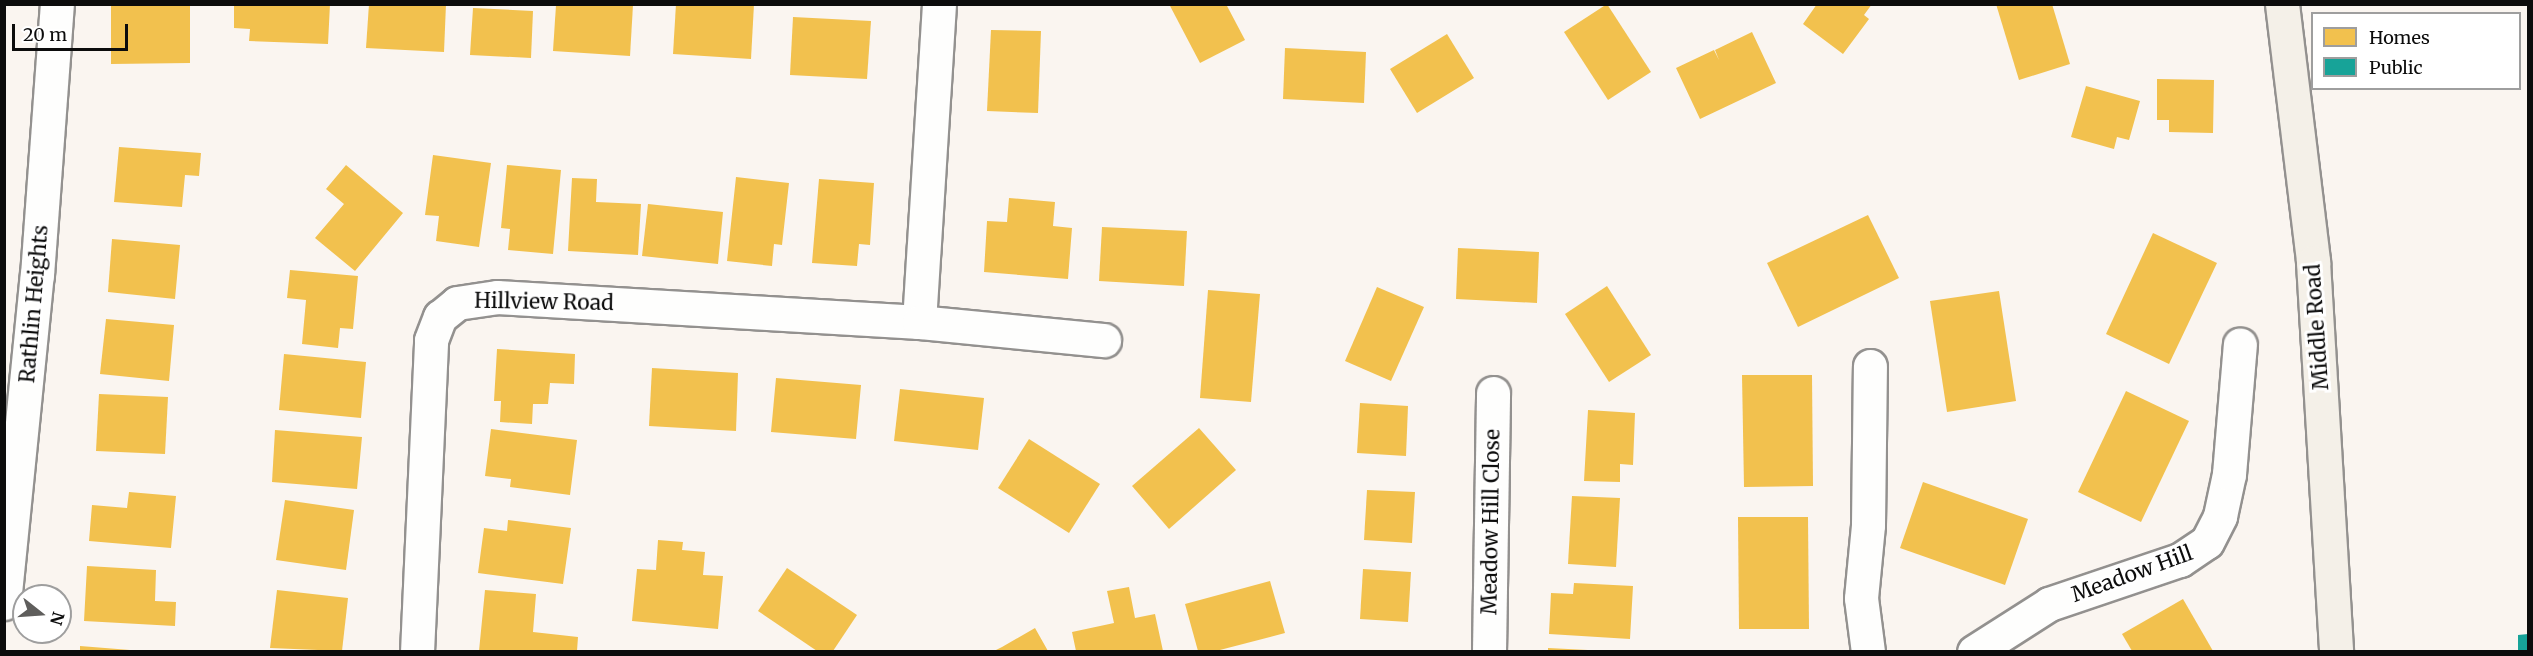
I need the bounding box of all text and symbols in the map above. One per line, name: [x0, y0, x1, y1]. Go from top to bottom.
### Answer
scale bar: [15, 12, 130, 50]
legend: [2311, 12, 2521, 90]
text: 20 m: [23, 23, 67, 46]
text: Homes: [2369, 26, 2430, 49]
text: Public: [2369, 56, 2423, 79]
street label: Rathlin Heights: [15, 224, 53, 384]
street label: Middle Road: [2300, 263, 2334, 391]
street label: Hillview Road: [474, 288, 614, 316]
street label: Meadow Hill Close: [1477, 429, 1505, 615]
street label: Meadow Hill: [2068, 540, 2196, 608]
north arrow: [12, 584, 72, 644]
text: N: [46, 610, 69, 628]

